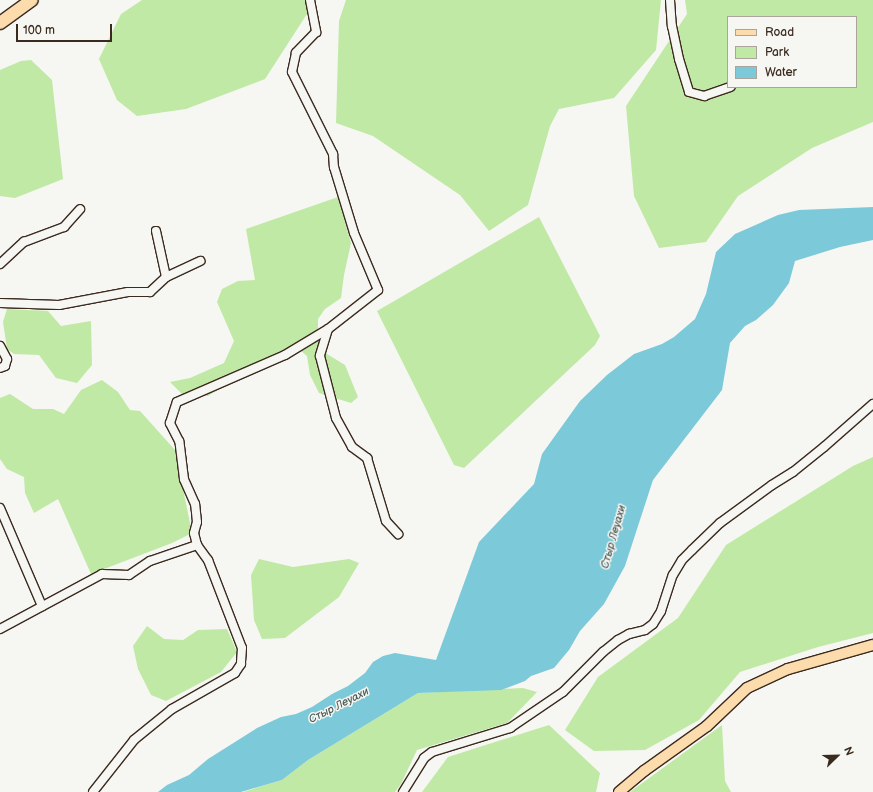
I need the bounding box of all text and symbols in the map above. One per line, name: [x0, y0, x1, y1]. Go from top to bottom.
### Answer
scale bar: [18, 16, 114, 42]
legend: [727, 16, 857, 88]
text: 100 m: [23, 23, 55, 38]
text: Road: [765, 25, 794, 40]
text: Park: [765, 45, 789, 60]
text: Water: [765, 65, 797, 80]
water label: Стыр Леуахи: [599, 504, 629, 570]
water label: Стыр Леуахи: [307, 685, 371, 727]
north arrow: [817, 736, 857, 776]
text: N: [841, 745, 856, 757]

